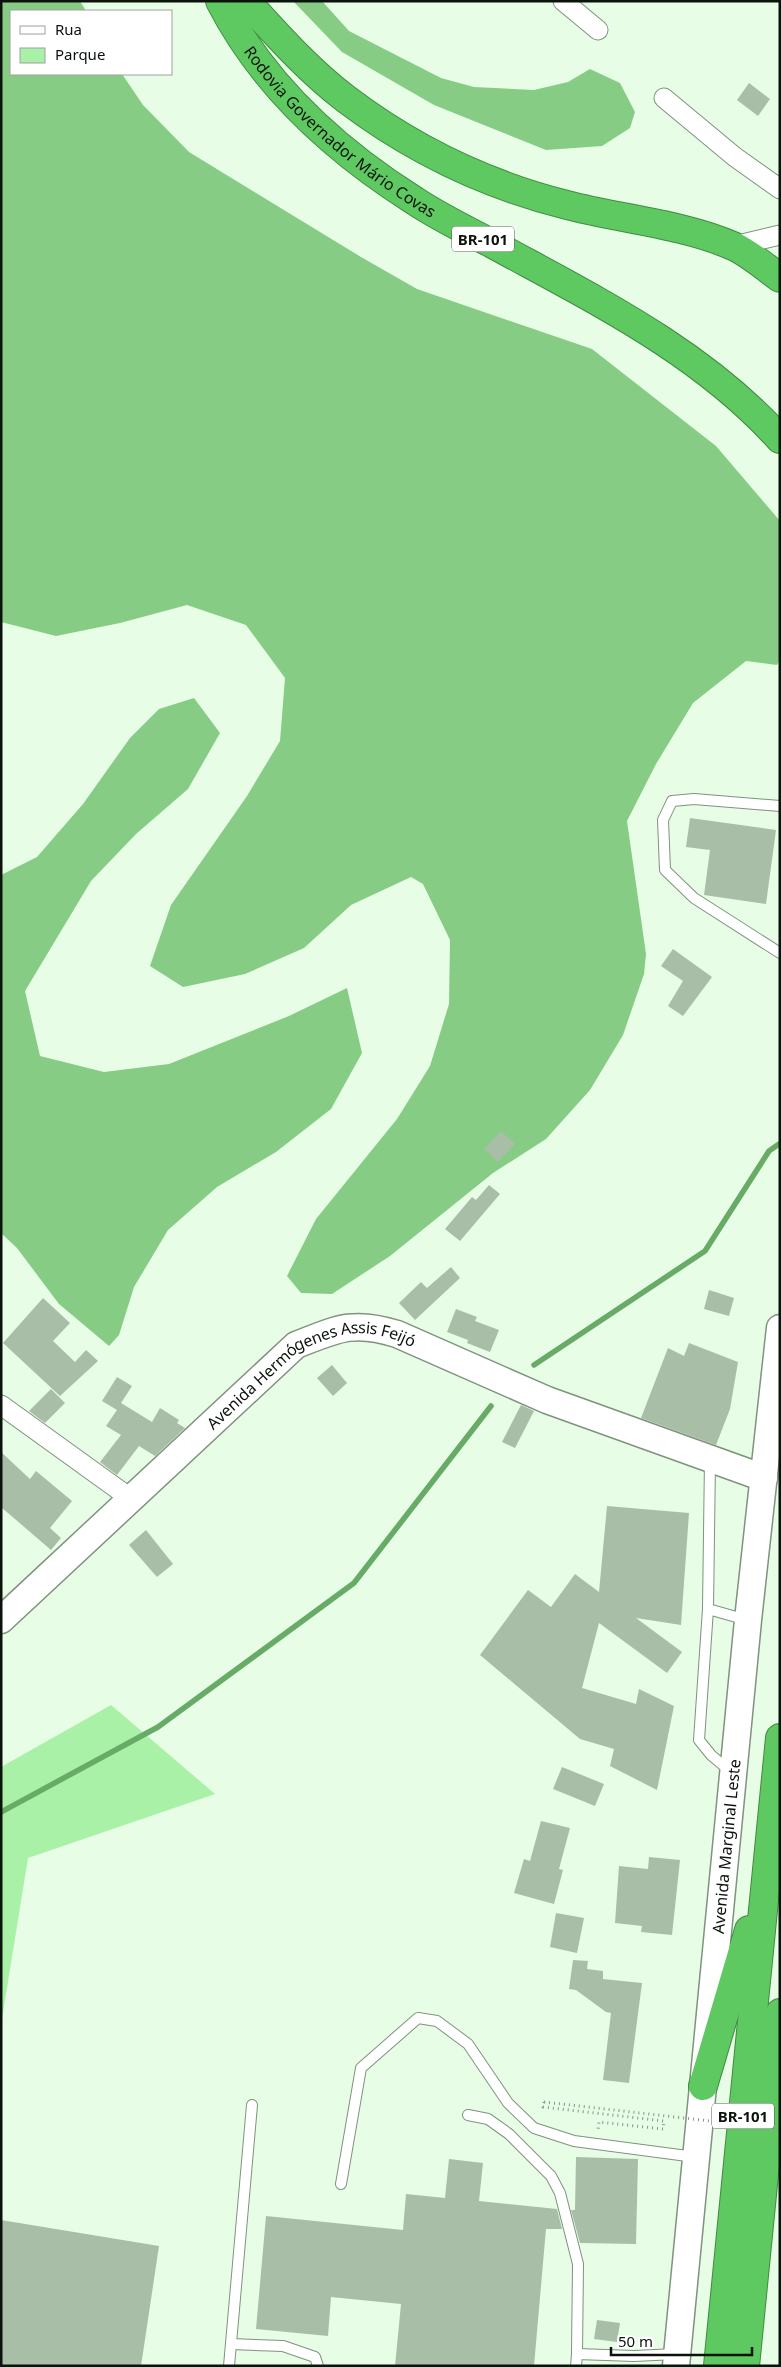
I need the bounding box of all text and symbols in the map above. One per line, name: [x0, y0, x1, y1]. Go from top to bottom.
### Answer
legend: [10, 10, 172, 75]
text: Rua: [55, 19, 82, 39]
street label: Rodovia Governador Mário Covas: [239, 41, 440, 222]
text: Parque: [55, 44, 105, 64]
road number: BR-101: [452, 226, 514, 252]
street label: Avenida Hermógenes Assis Feijó: [202, 1316, 419, 1434]
street label: Avenida Marginal Leste: [707, 1758, 746, 1935]
road number: BR-101: [712, 2104, 774, 2128]
scale bar: [611, 2324, 752, 2356]
text: 50 m: [618, 2331, 653, 2351]

